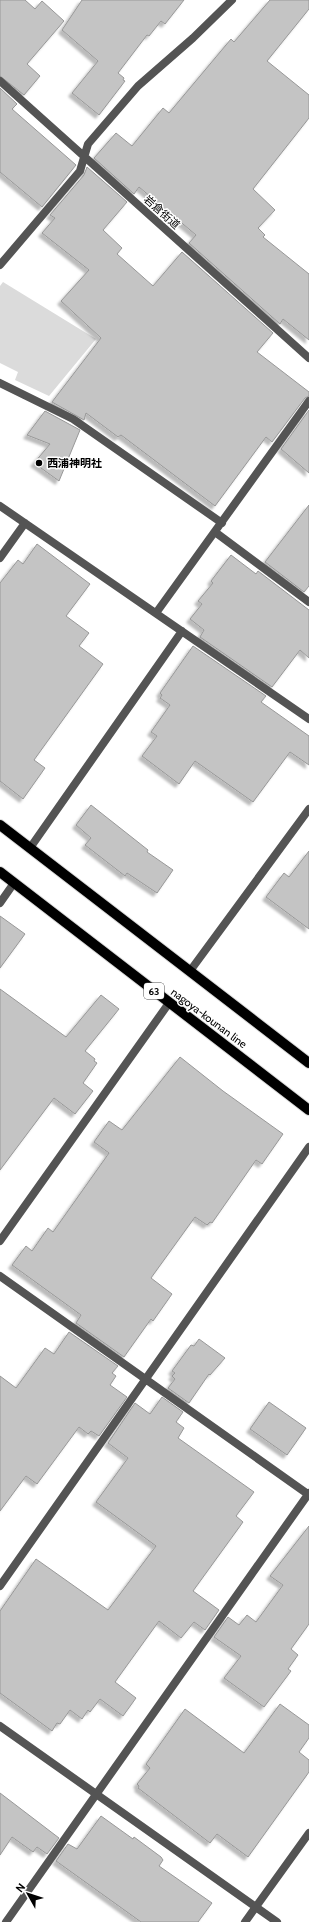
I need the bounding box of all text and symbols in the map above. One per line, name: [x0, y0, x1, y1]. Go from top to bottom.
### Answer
street label: 岩倉街道: [141, 192, 183, 232]
place label: 西浦神明社: [47, 456, 102, 470]
marker: 西浦神明社: [34, 458, 44, 468]
road number: 63: [144, 983, 164, 999]
street label: nagoya-kounan line: [168, 985, 250, 1051]
north arrow: [8, 1874, 48, 1914]
text: N: [12, 1880, 28, 1895]

